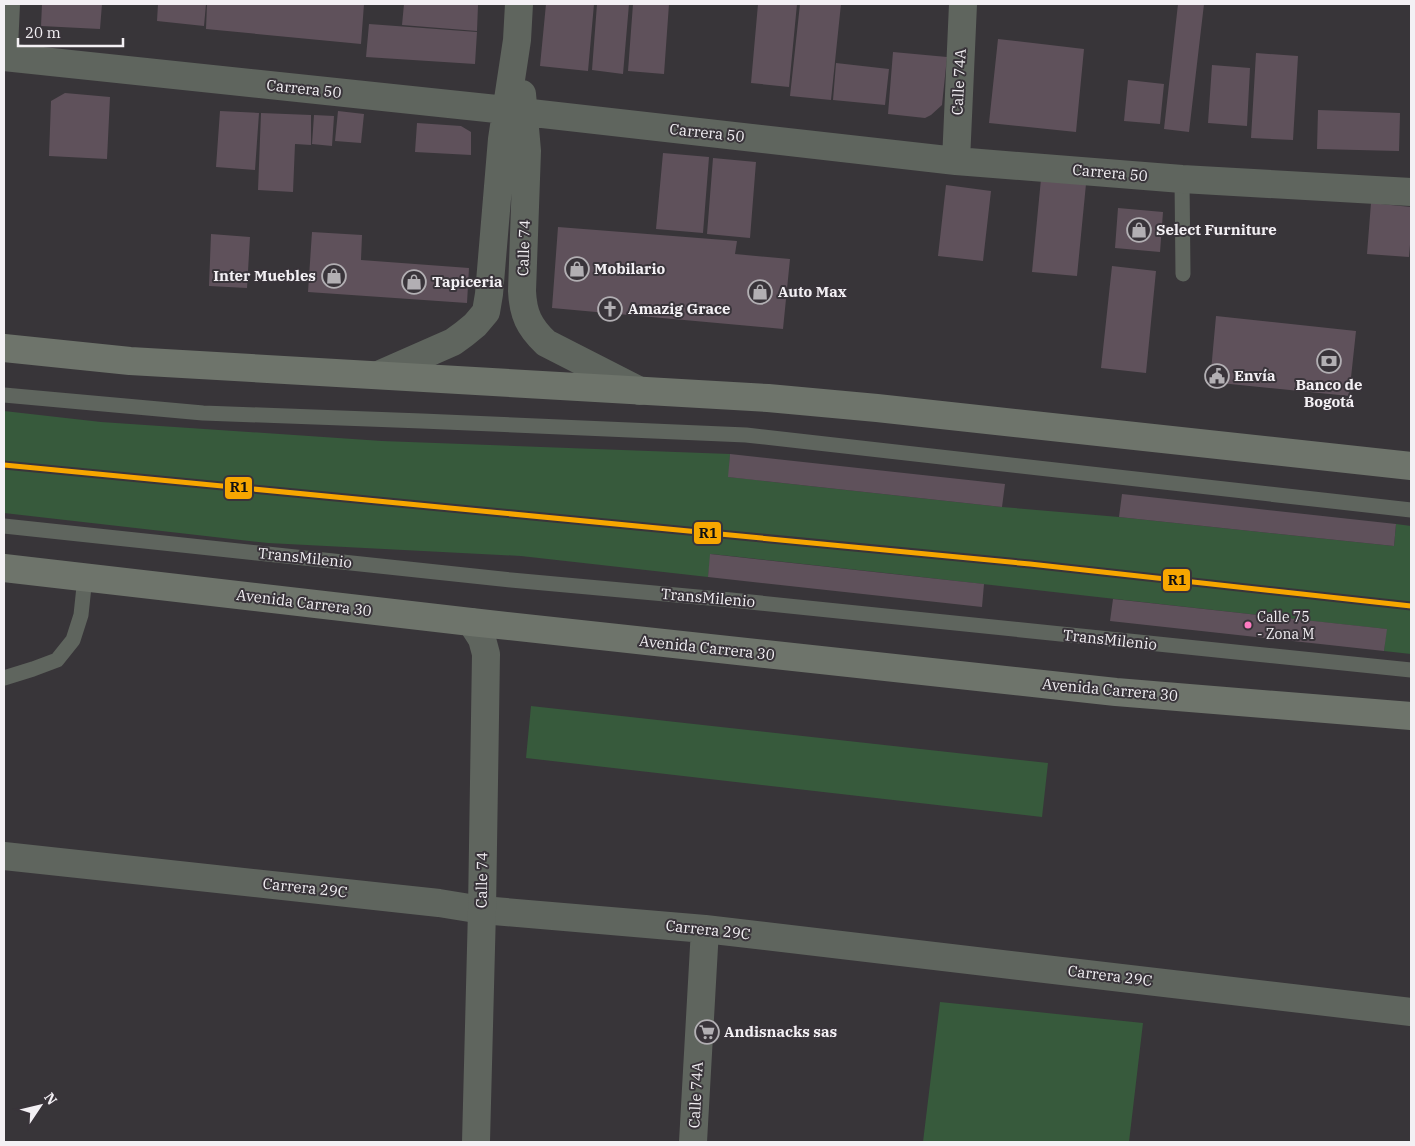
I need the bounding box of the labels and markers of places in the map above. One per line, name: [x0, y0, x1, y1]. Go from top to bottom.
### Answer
shop icon: Select Furniture: [1126, 217, 1152, 243]
place label: Select Furniture: [1156, 220, 1277, 239]
shop icon: Mobilario: [564, 256, 590, 282]
place label: Mobilario: [594, 259, 665, 278]
shop icon: Inter Muebles: [321, 263, 347, 289]
place label: Inter Muebles: [213, 266, 316, 285]
shop icon: Tapiceria: [401, 269, 427, 295]
place label: Tapiceria: [432, 272, 503, 291]
shop icon: Auto Max: [747, 279, 773, 305]
place label: Auto Max: [778, 282, 847, 301]
church icon: Amazig Grace: [597, 296, 623, 322]
place label: Amazig Grace: [628, 299, 731, 318]
bank icon: Banco de Bogotá: [1316, 348, 1342, 374]
public building icon: Envía: [1204, 363, 1230, 389]
place label: Envía: [1234, 366, 1276, 385]
place label: Banco de Bogotá: [1295, 375, 1363, 411]
place label: Calle 75 - Zona M: [1257, 608, 1315, 643]
marker: Calle 75 - Zona M: [1243, 620, 1253, 630]
supermarket icon: Andisnacks sas: [694, 1019, 720, 1045]
place label: Andisnacks sas: [724, 1022, 837, 1041]

